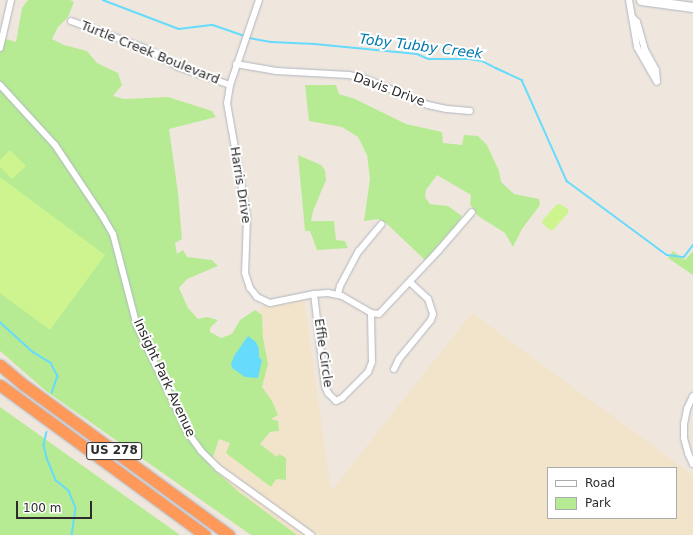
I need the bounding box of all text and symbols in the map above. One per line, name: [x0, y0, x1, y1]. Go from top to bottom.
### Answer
street label: Turtle Creek Boulevard: [78, 18, 222, 88]
water label: Toby Tubby Creek: [358, 30, 484, 62]
street label: Davis Drive: [351, 70, 427, 110]
street label: Harris Drive: [226, 146, 254, 224]
street label: Insight Park Avenue: [130, 316, 198, 440]
street label: Effie Circle: [310, 318, 336, 388]
road number: US 278: [86, 441, 142, 461]
legend: [547, 467, 677, 519]
text: Road: [585, 476, 615, 490]
scale bar: [18, 493, 94, 519]
text: Park: [585, 496, 611, 510]
text: 100 m: [23, 501, 61, 515]

